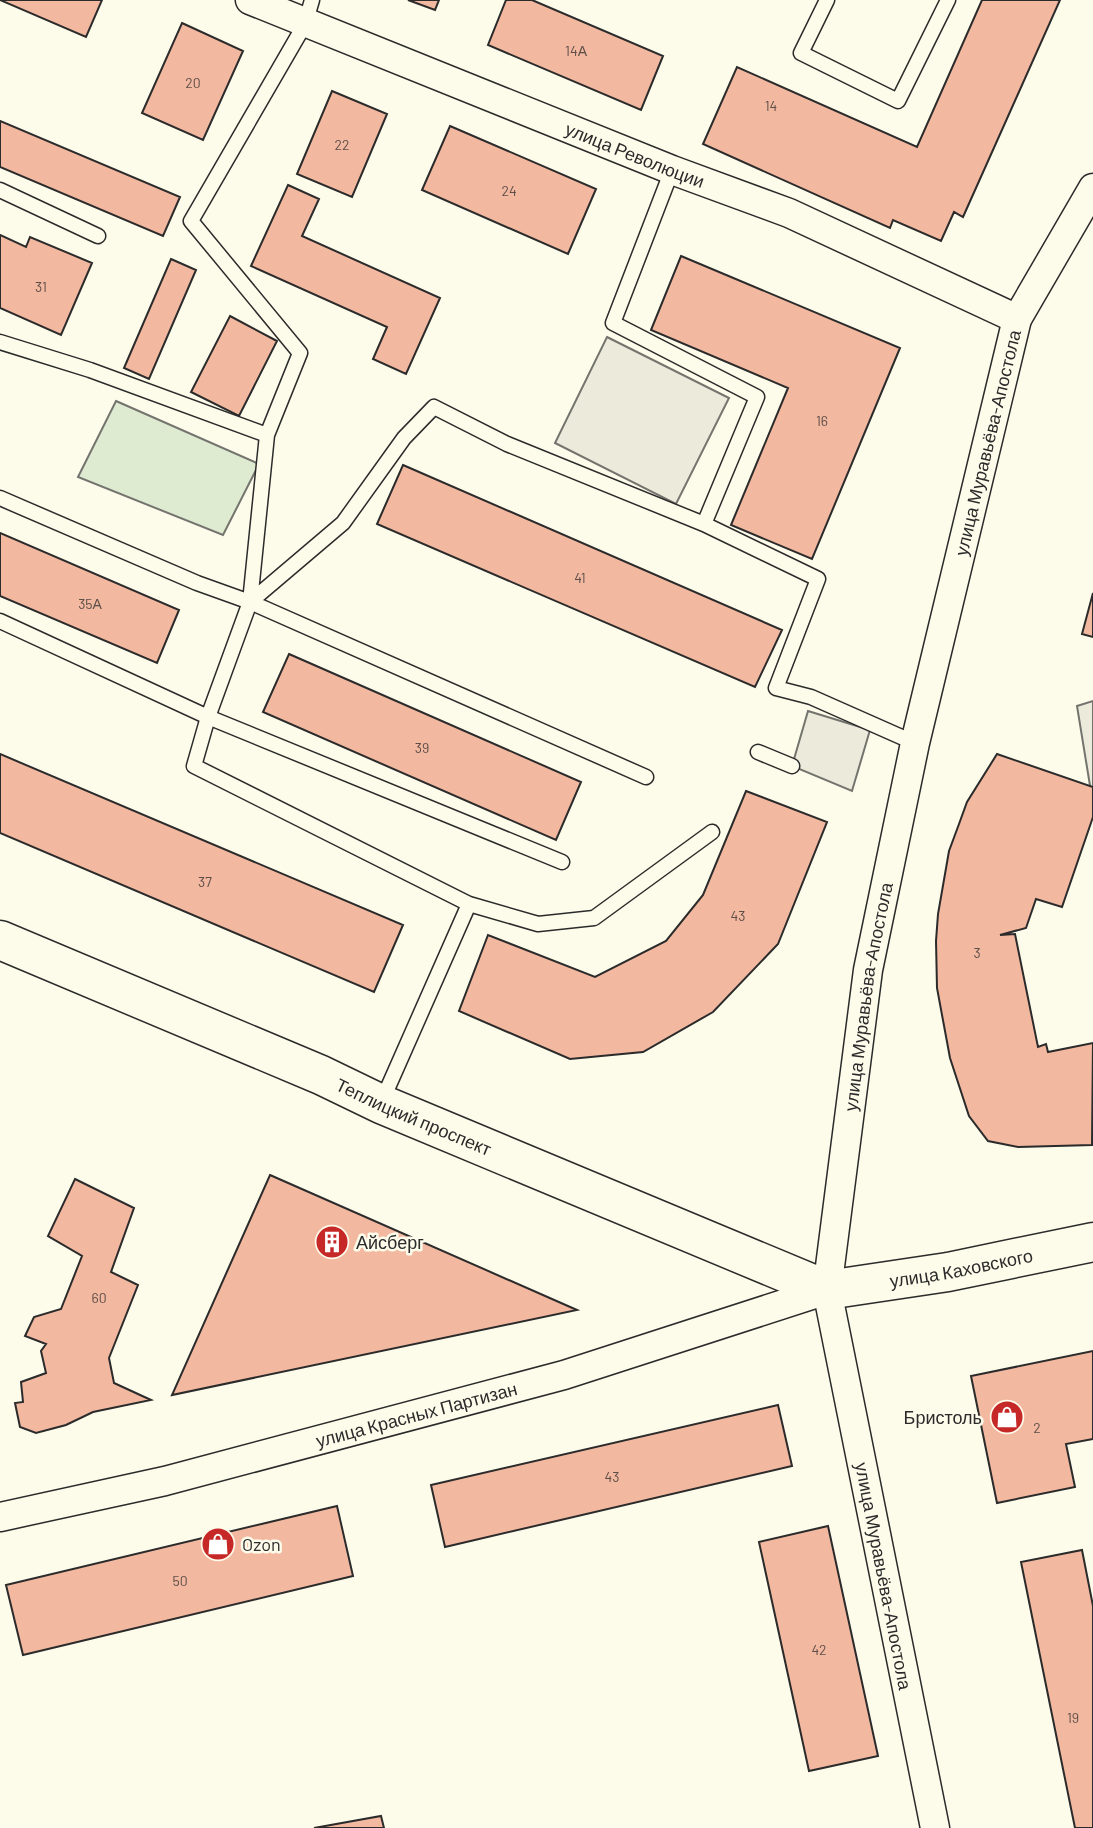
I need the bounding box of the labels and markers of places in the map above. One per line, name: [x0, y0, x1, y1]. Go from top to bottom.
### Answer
building icon: Айсберг: [313, 1223, 351, 1261]
place label: Айсберг: [356, 1231, 424, 1253]
shop icon: Бристоль: [988, 1398, 1026, 1436]
place label: Бристоль: [904, 1406, 982, 1428]
shop icon: Ozon: [199, 1525, 237, 1563]
place label: Ozon: [242, 1533, 281, 1555]

